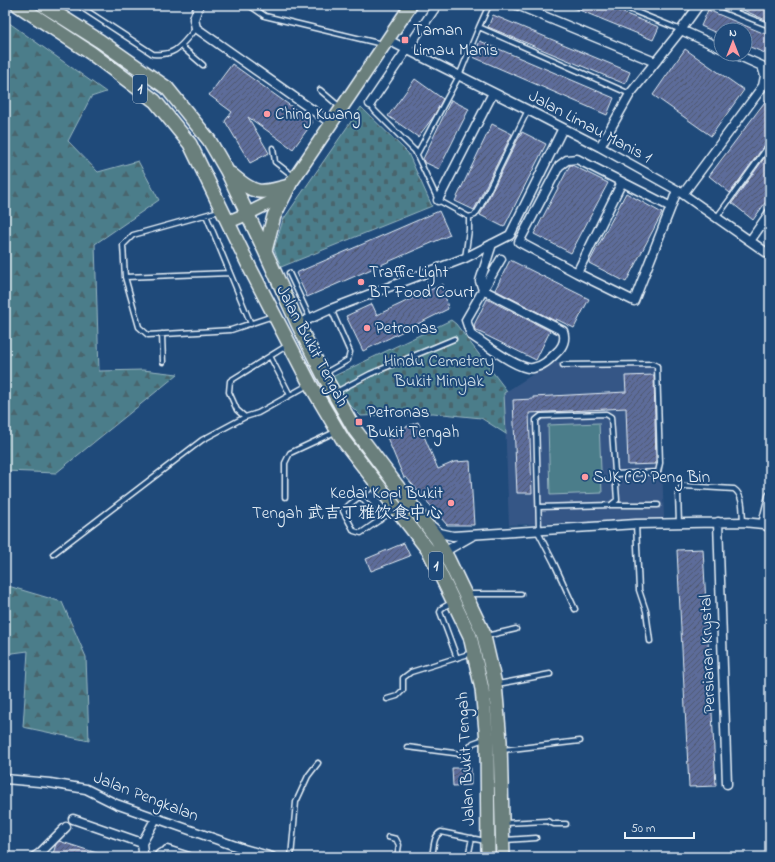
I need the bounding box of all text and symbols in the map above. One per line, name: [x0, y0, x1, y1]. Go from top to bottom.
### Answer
place label: Taman Limau Manis: [413, 18, 498, 63]
north arrow: [713, 22, 753, 62]
text: N: [729, 25, 737, 41]
marker: Taman Limau Manis: [400, 35, 410, 45]
road number: 1: [133, 75, 147, 103]
street label: Jalan Limau Manis 1: [524, 84, 657, 170]
place label: Ching Kwang: [275, 102, 360, 129]
marker: Ching Kwang: [262, 109, 272, 119]
place label: Traffic Light BT Food Court: [368, 260, 475, 305]
marker: Traffic Light BT Food Court: [356, 277, 366, 287]
street label: Jalan Bukit Tengah: [268, 281, 355, 412]
place label: Petronas: [375, 316, 437, 341]
marker: Petronas: [362, 323, 372, 333]
park label: Hindu Cemetery Bukit Minyak: [384, 349, 494, 395]
place label: Petronas Bukit Tengah: [366, 400, 459, 447]
marker: Petronas Bukit Tengah: [354, 417, 364, 427]
place label: SJK (C) Peng Bin: [593, 465, 710, 492]
marker: SJK (C) Peng Bin: [580, 472, 590, 482]
place label: Kedai Kopi Bukit Tengah 武吉丁雅饮食中心: [252, 481, 443, 528]
marker: Kedai Kopi Bukit Tengah 武吉丁雅饮食中心: [446, 498, 456, 508]
road number: 1: [429, 552, 443, 580]
street label: Persiaran Krystal: [693, 594, 724, 714]
street label: Jalan Bukit Tengah: [450, 691, 484, 827]
street label: Jalan Pengkalan: [89, 765, 202, 830]
scale bar: [625, 814, 694, 840]
text: 50 m: [631, 820, 655, 838]

